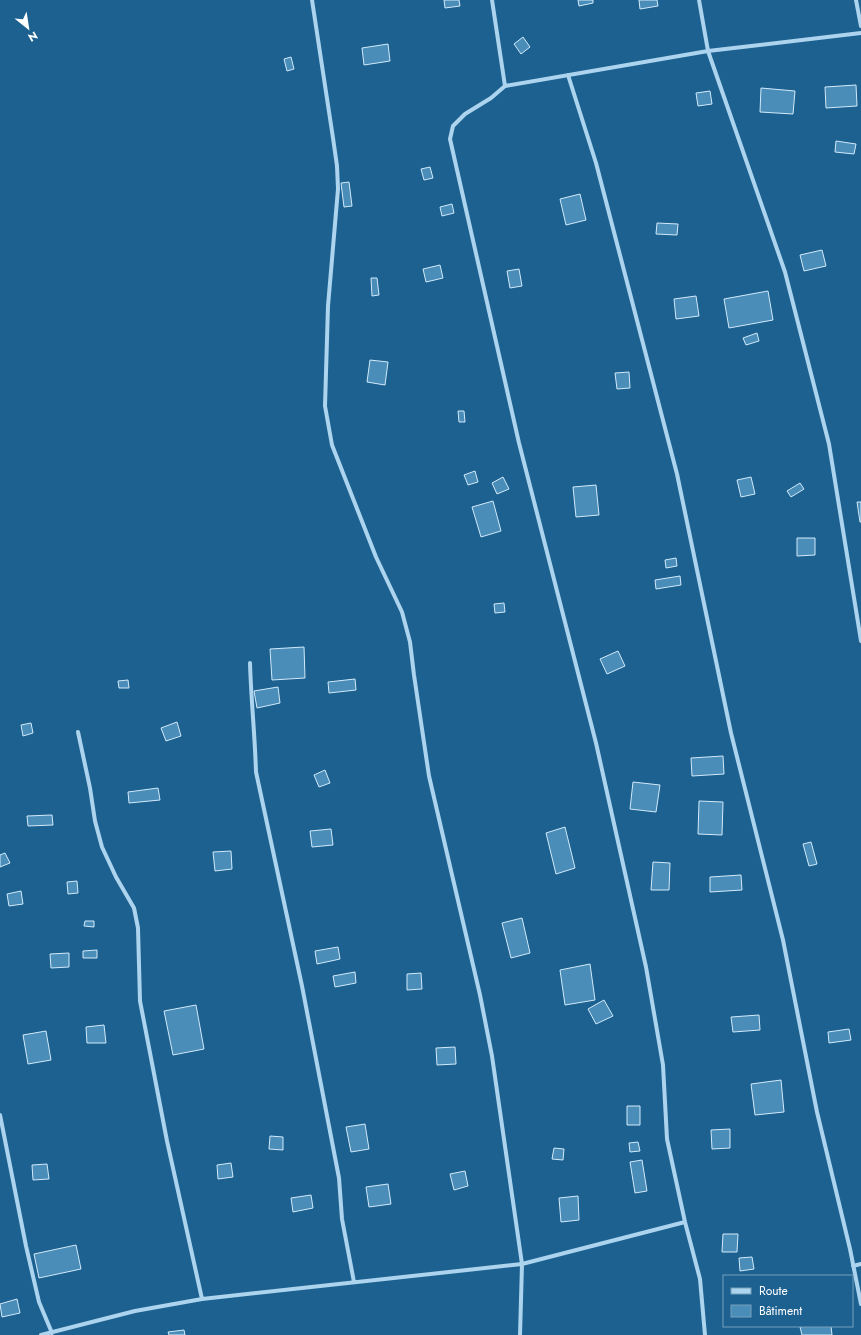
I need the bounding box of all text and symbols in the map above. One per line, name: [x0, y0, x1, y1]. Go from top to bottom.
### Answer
north arrow: [8, 8, 48, 48]
text: N: [25, 28, 41, 46]
legend: [723, 1275, 853, 1327]
text: Route: [759, 1282, 788, 1300]
text: Bâtiment: [759, 1302, 802, 1320]

